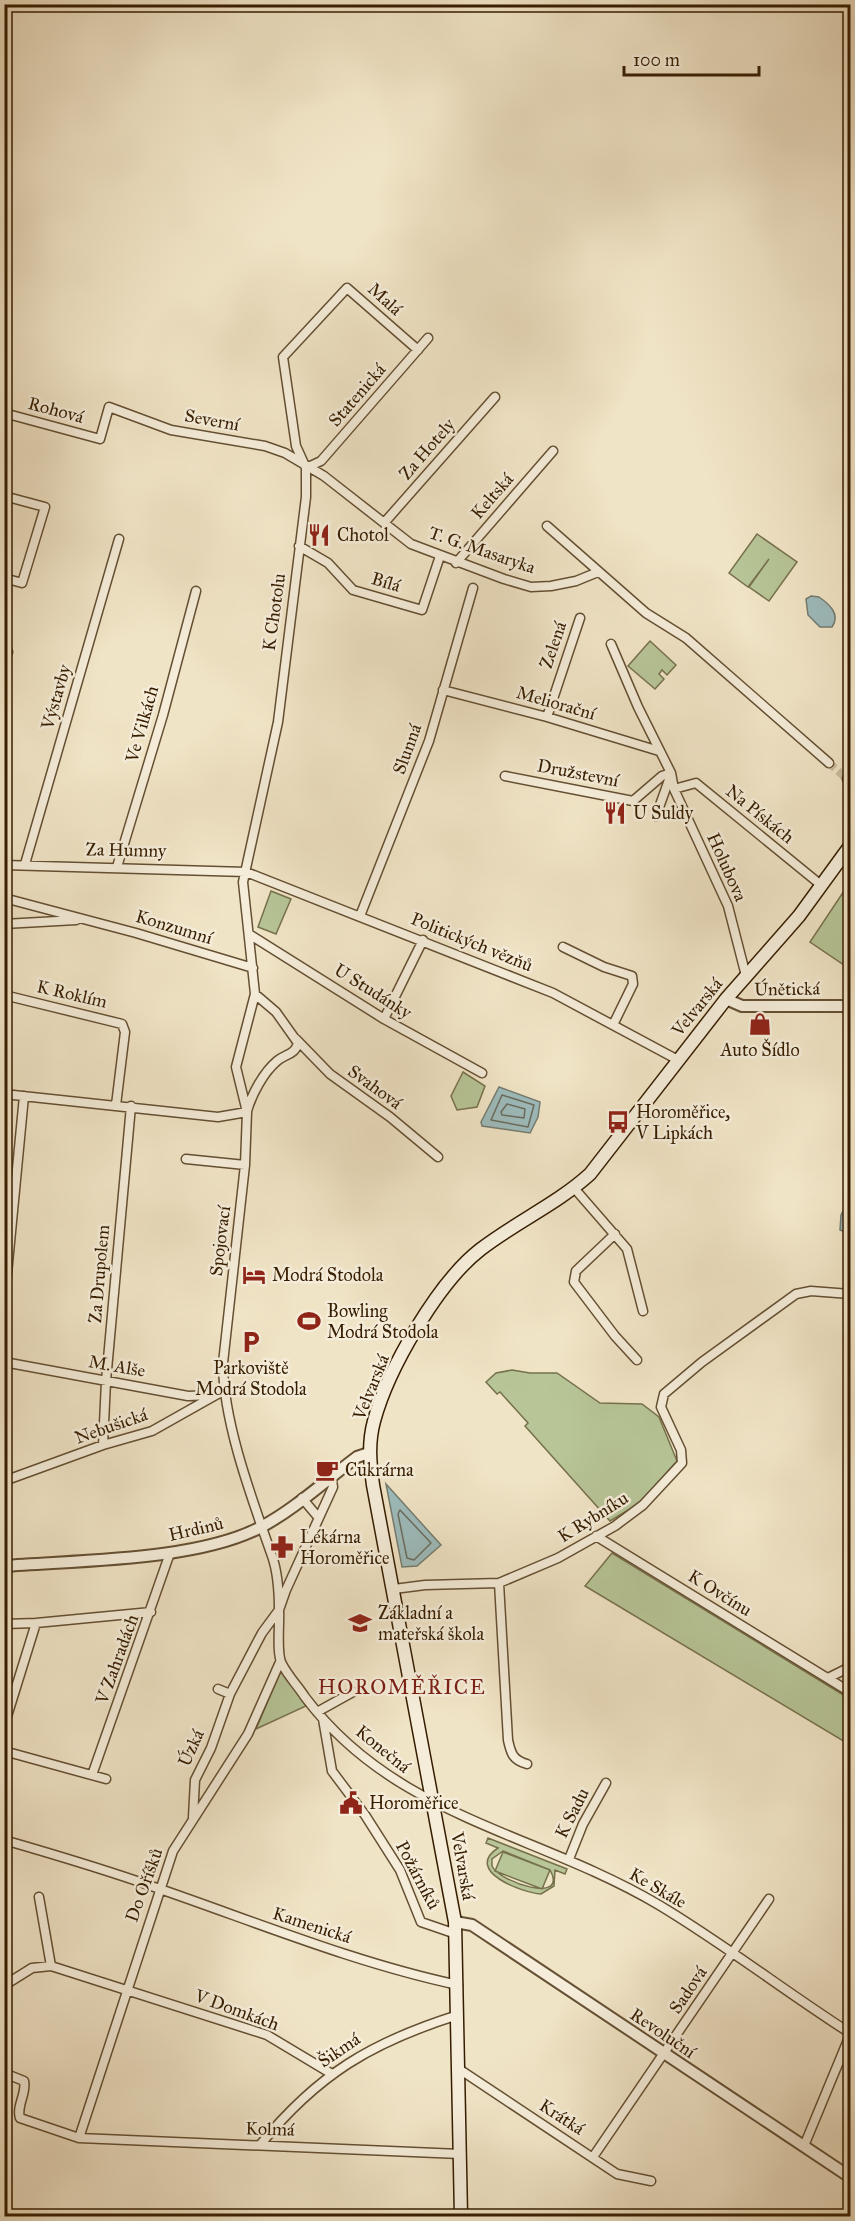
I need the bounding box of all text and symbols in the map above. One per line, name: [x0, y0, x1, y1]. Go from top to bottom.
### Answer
scale bar: [624, 39, 759, 77]
text: 100 m: [633, 49, 680, 71]
street label: Malá: [363, 278, 407, 320]
street label: Statenická: [324, 359, 391, 431]
street label: Rohová: [26, 392, 87, 428]
street label: Severní: [183, 404, 242, 436]
street label: Za Hotely: [394, 413, 460, 484]
street label: Keltská: [466, 468, 518, 523]
street label: T. G. Masaryka: [426, 521, 539, 579]
restaurant icon: Chotol: [306, 522, 332, 548]
place label: Chotol: [337, 524, 389, 546]
street label: Bílá: [369, 567, 404, 597]
street label: K Chotolu: [258, 571, 290, 652]
street label: Zelená: [535, 618, 571, 671]
street label: Výstavby: [36, 661, 76, 733]
street label: Meliorační: [514, 681, 599, 725]
street label: Ve Vilkách: [120, 683, 163, 766]
street label: Slunná: [388, 721, 426, 777]
street label: Družstevní: [535, 754, 622, 792]
street label: Na Pískách: [721, 780, 799, 848]
restaurant icon: U Suldy: [602, 800, 628, 826]
place label: U Suldy: [633, 802, 694, 824]
street label: Holubova: [702, 829, 752, 905]
street label: Za Humny: [85, 838, 167, 862]
street label: Konzumní: [133, 905, 216, 949]
street label: Politických vězňů: [408, 908, 536, 977]
street label: U Studánky: [330, 958, 416, 1024]
street label: Velvarská: [666, 973, 727, 1041]
street label: K Roklím: [35, 975, 109, 1013]
street label: Únětická: [754, 975, 820, 1001]
shop icon: Auto Šídlo: [747, 1011, 773, 1037]
place label: Auto Šídlo: [719, 1038, 800, 1061]
street label: Svahová: [344, 1060, 407, 1114]
place label: Horoměřice, V Lipkách: [635, 1101, 731, 1144]
bus stop icon: Horoměřice, V Lipkách: [605, 1109, 631, 1135]
street label: Spojovací: [205, 1204, 235, 1277]
street label: Za Drupolem: [84, 1224, 114, 1324]
hotel icon: Modrá Stodola: [241, 1262, 267, 1288]
place label: Modrá Stodola: [272, 1264, 384, 1286]
place label: Bowling Modrá Stodola: [327, 1300, 439, 1343]
sports icon: Bowling Modrá Stodola: [296, 1308, 322, 1334]
parking icon: Parkoviště Modrá Stodola: [238, 1329, 264, 1355]
street label: M. Alše: [87, 1350, 147, 1382]
street label: Velvarská: [348, 1351, 394, 1424]
place label: Parkoviště Modrá Stodola: [195, 1357, 307, 1400]
street label: Nebušická: [72, 1403, 151, 1449]
cafe icon: Cukrárna: [314, 1457, 340, 1483]
place label: Cukrárna: [345, 1459, 414, 1481]
street label: K Rybníku: [554, 1487, 633, 1547]
street label: Hrdinů: [167, 1512, 226, 1546]
place label: Lékárna Horoměřice: [300, 1526, 390, 1569]
pharmacy icon: Lékárna Horoměřice: [269, 1534, 295, 1560]
street label: K Ovčínu: [684, 1565, 756, 1621]
place label: Základní a mateřská škola: [378, 1602, 484, 1645]
school or university icon: Základní a mateřská škola: [347, 1610, 373, 1636]
street label: V Zahradách: [90, 1611, 143, 1708]
district label: HOROMĚŘICE: [318, 1674, 486, 1700]
street label: Konečná: [351, 1720, 415, 1778]
street label: Úzká: [171, 1725, 209, 1770]
street label: K Sadu: [550, 1784, 594, 1842]
public building icon: Horoměřice: [338, 1790, 364, 1816]
place label: Horoměřice: [369, 1792, 459, 1814]
street label: Velvarská: [446, 1829, 480, 1902]
street label: Požárníků: [391, 1837, 445, 1913]
street label: Do Oříšků: [120, 1845, 168, 1925]
street label: Ke Skále: [625, 1863, 691, 1913]
street label: Kamenická: [270, 1902, 354, 1948]
street label: Sadová: [664, 1962, 712, 2018]
street label: V Domkách: [191, 1984, 282, 2035]
street label: Revoluční: [626, 2003, 701, 2063]
street label: Šikmá: [313, 2027, 365, 2072]
street label: Krátká: [535, 2094, 589, 2140]
street label: Kolmá: [245, 2117, 295, 2141]

